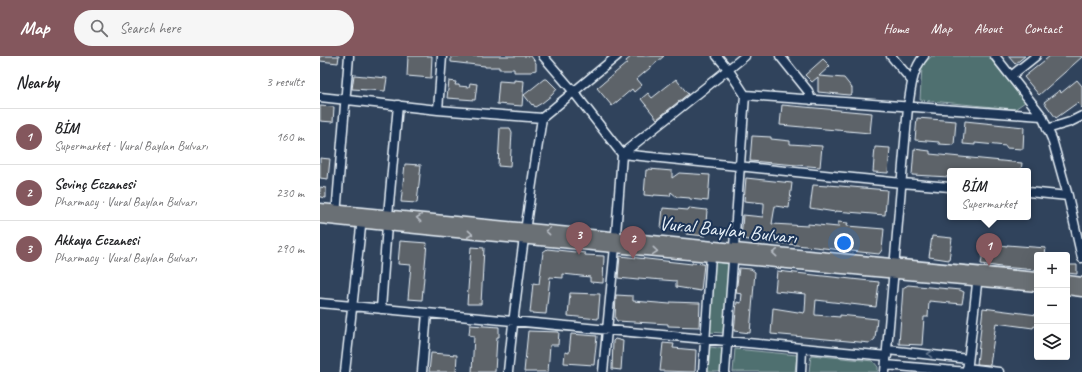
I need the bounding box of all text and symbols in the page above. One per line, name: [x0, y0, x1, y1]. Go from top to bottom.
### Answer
search box: [74, 10, 354, 46]
text: Map: [20, 16, 50, 40]
icon: search: [88, 17, 110, 39]
text: Search here: [120, 19, 181, 38]
text: Home: [883, 20, 909, 37]
text: Map: [931, 20, 952, 37]
text: About: [974, 20, 1002, 37]
text: Contact: [1024, 20, 1062, 37]
text: Nearby: [16, 72, 59, 93]
text: 3 results: [266, 74, 304, 90]
text: BİM: [54, 119, 79, 138]
text: 1: [26, 129, 32, 145]
text: 160 m: [276, 129, 304, 145]
text: Supermarket · Vural Baylan Bulvarı: [54, 138, 208, 154]
popup: [947, 168, 1031, 220]
text: Sevinç Eczanesi: [54, 175, 135, 194]
text: BİM: [961, 177, 986, 196]
text: 2: [26, 185, 32, 201]
text: 230 m: [276, 185, 304, 201]
text: Pharmacy · Vural Baylan Bulvarı: [54, 194, 197, 210]
text: Supermarket: [961, 196, 1017, 212]
street label: Vural Baylan Bulvarı: [658, 210, 799, 250]
one-way arrow: [416, 214, 422, 223]
pin: 3: [566, 222, 592, 255]
pin: 2: [620, 226, 646, 259]
one-way arrow: [545, 227, 551, 236]
one-way arrow: [467, 229, 473, 238]
text: Akkaya Eczanesi: [54, 231, 139, 250]
your location: [834, 233, 854, 253]
pin: 1: [976, 233, 1002, 266]
text: 3: [26, 241, 32, 257]
text: 290 m: [276, 241, 304, 257]
one-way arrow: [652, 246, 658, 255]
one-way arrow: [772, 249, 778, 258]
text: Pharmacy · Vural Baylan Bulvarı: [54, 250, 197, 266]
map controls: [1034, 252, 1070, 360]
button: +: [1034, 252, 1070, 288]
button: −: [1034, 288, 1070, 324]
button: layers: [1034, 324, 1070, 360]
one-way arrow: [927, 350, 933, 359]

